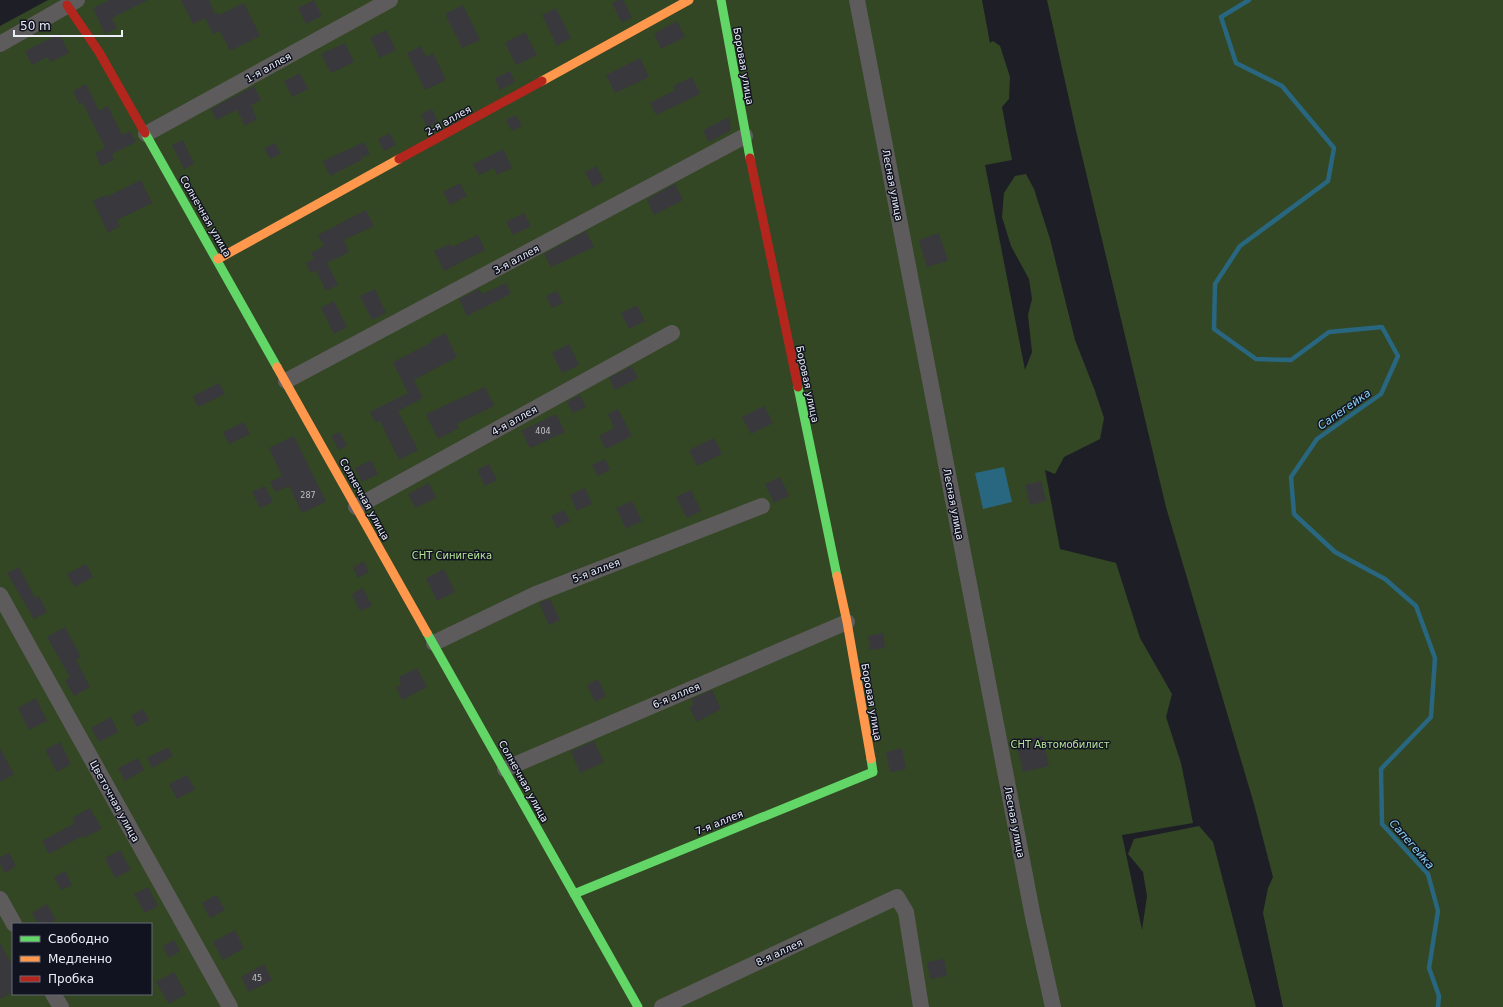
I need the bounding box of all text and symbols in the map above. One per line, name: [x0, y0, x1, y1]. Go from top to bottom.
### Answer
scale bar: [14, 12, 122, 38]
text: 50 m: [20, 19, 51, 33]
street label: Боровая улица: [731, 27, 756, 106]
street label: 1-я аллея: [244, 50, 293, 84]
street label: 2-я аллея: [424, 103, 473, 137]
street label: Лесная улица: [880, 148, 905, 222]
street label: Солнечная улица: [178, 174, 233, 259]
street label: 3-я аллея: [491, 243, 541, 276]
street label: Боровая улица: [794, 345, 821, 424]
water label: Сапегейка: [1315, 386, 1373, 432]
street label: 4-я аллея: [490, 403, 539, 437]
house number: 404: [535, 427, 551, 436]
street label: Солнечная улица: [338, 456, 392, 542]
street label: Лесная улица: [941, 467, 966, 541]
house number: 287: [300, 491, 316, 500]
park label: СНТ Синигейка: [412, 550, 492, 561]
street label: 5-я аллея: [571, 556, 622, 585]
street label: Боровая улица: [859, 663, 884, 742]
street label: 6-я аллея: [651, 681, 701, 710]
street label: Солнечная улица: [497, 738, 551, 824]
park label: СНТ Автомобилист: [1010, 739, 1110, 750]
street label: Цветочная улица: [88, 759, 141, 844]
street label: Лесная улица: [1002, 785, 1027, 859]
street label: 7-я аллея: [694, 808, 745, 837]
water label: Сапегейка: [1387, 817, 1437, 872]
legend: [12, 923, 152, 995]
text: Свободно: [48, 932, 109, 946]
street label: 8-я аллея: [754, 937, 804, 968]
text: Медленно: [48, 952, 112, 966]
text: Пробка: [48, 972, 94, 986]
house number: 45: [252, 974, 262, 983]

